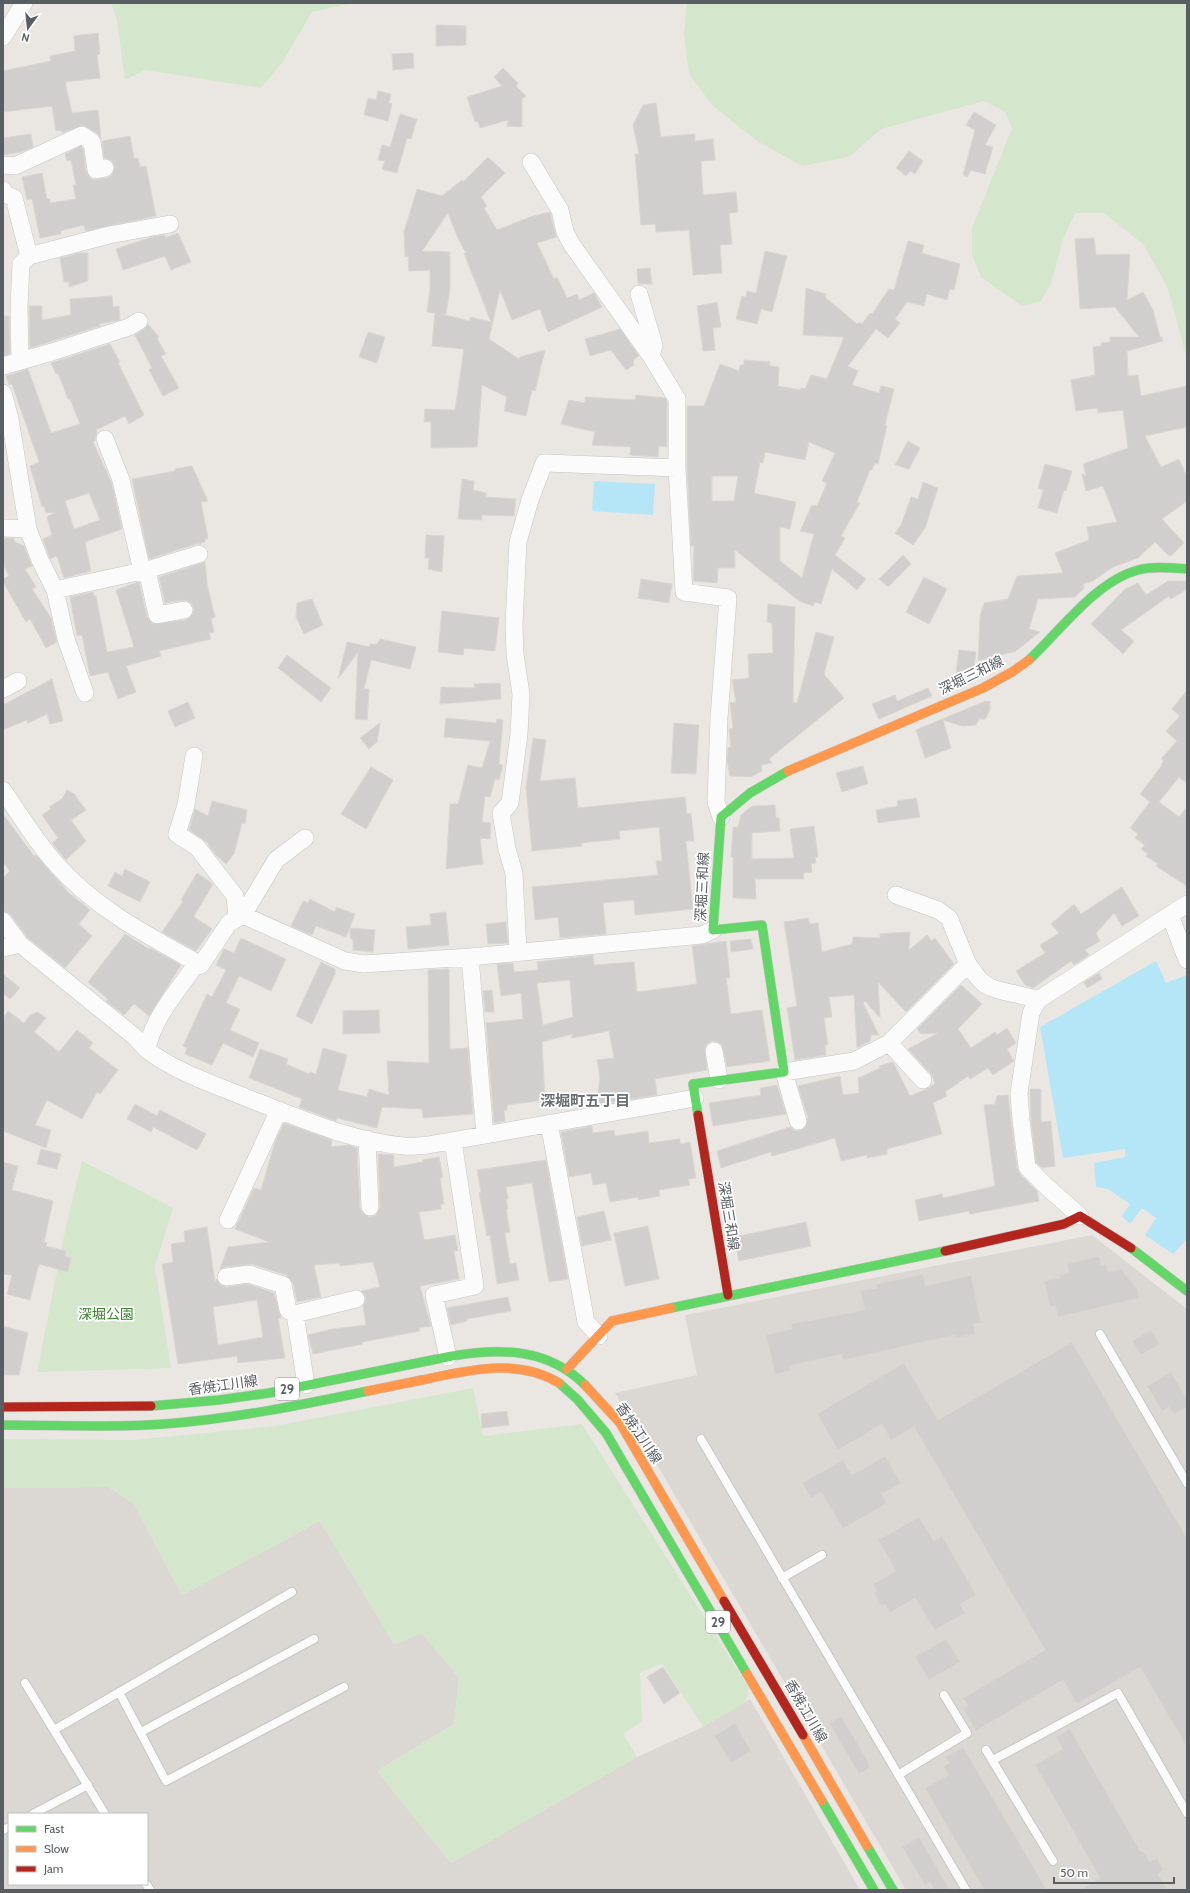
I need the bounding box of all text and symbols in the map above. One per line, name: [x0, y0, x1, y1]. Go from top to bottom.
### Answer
north arrow: [8, 8, 48, 48]
text: N: [20, 30, 31, 45]
street label: 深堀三和線: [936, 652, 1006, 698]
street label: 深堀三和線: [691, 852, 713, 922]
district label: 深堀町五丁目: [540, 1092, 630, 1110]
street label: 深堀三和線: [715, 1180, 743, 1252]
park label: 深堀公園: [78, 1305, 134, 1323]
street label: 香焼江川線: [187, 1371, 259, 1399]
road number: 29: [275, 1378, 299, 1400]
street label: 香焼江川線: [612, 1399, 666, 1467]
road number: 29: [706, 1611, 730, 1633]
street label: 香焼江川線: [781, 1676, 831, 1746]
legend: [8, 1813, 148, 1885]
text: Fast: [44, 1821, 64, 1836]
text: Slow: [44, 1841, 69, 1856]
scale bar: [1054, 1859, 1174, 1885]
text: Jam: [43, 1861, 63, 1876]
text: 50 m: [1060, 1865, 1088, 1880]

